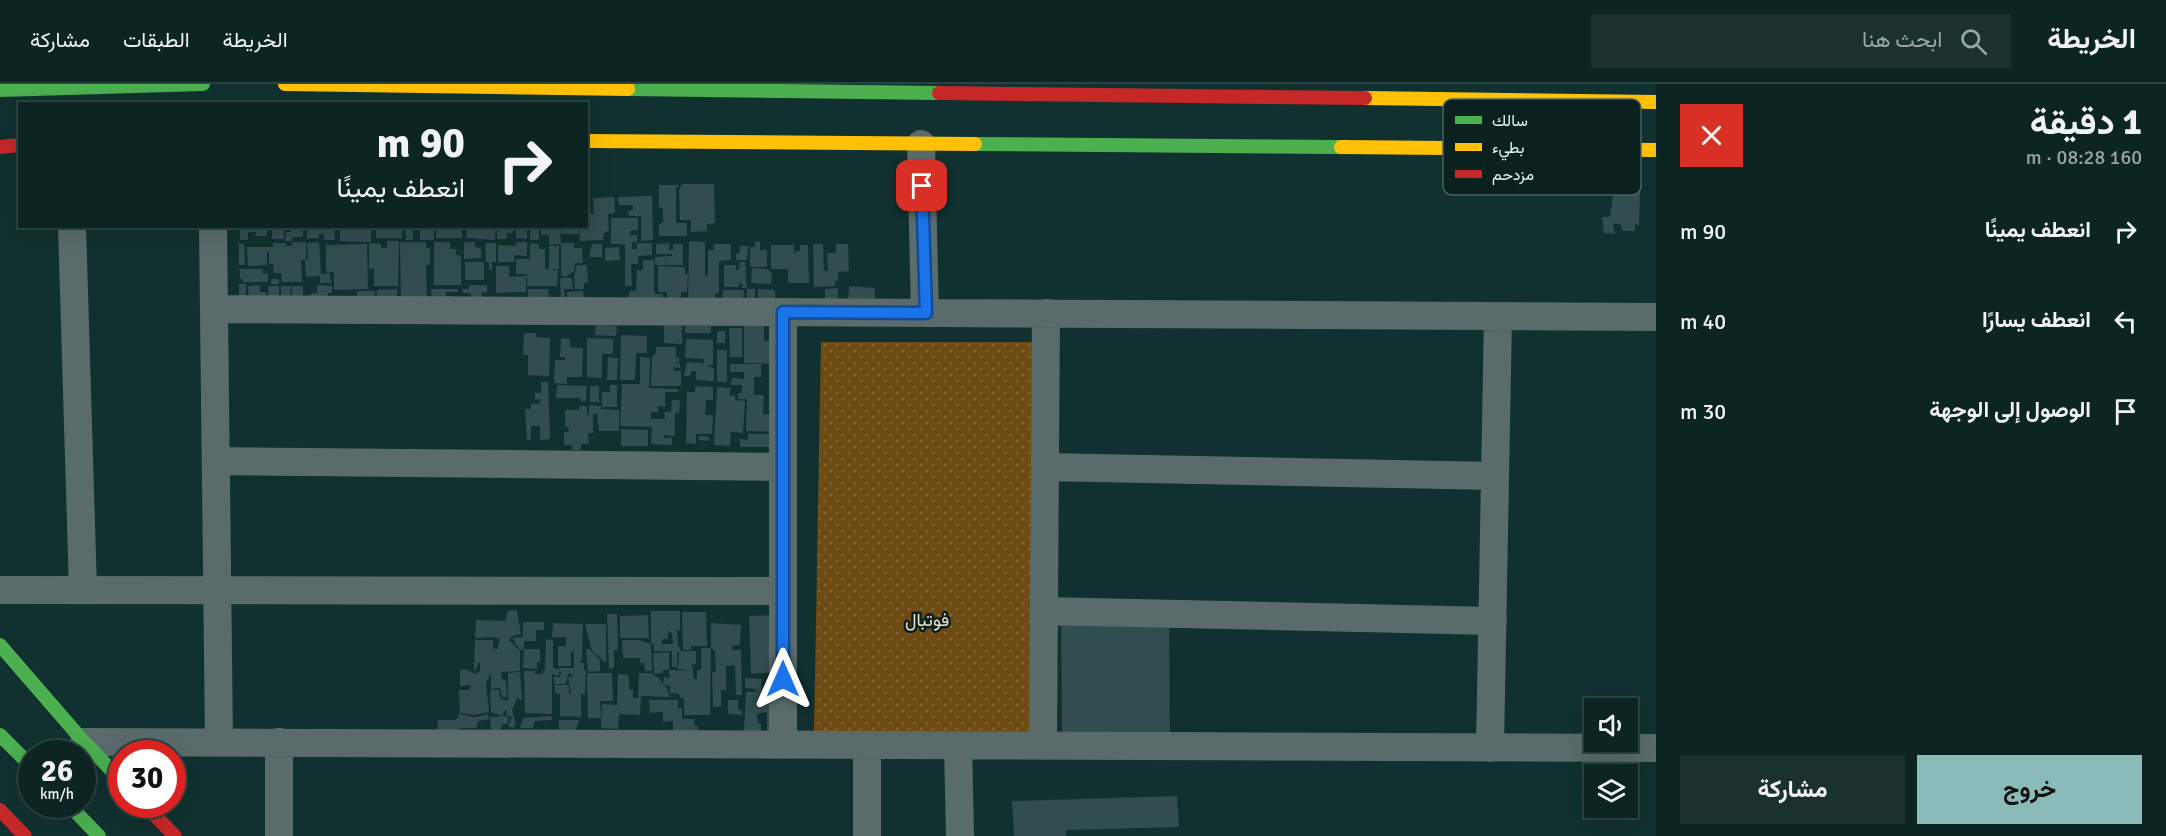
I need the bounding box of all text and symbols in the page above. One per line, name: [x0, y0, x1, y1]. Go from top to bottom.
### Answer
search box: [1591, 14, 2011, 68]
text: الخريطة: [2047, 22, 2136, 56]
icon: search: [1957, 25, 1990, 58]
text: ابحث هنا: [1862, 26, 1942, 53]
text: مشاركة: [30, 27, 90, 53]
text: الطبقات: [123, 27, 190, 53]
text: الخريطة: [223, 27, 288, 53]
legend: [1443, 99, 1641, 195]
text: 1 دقيقة: [2030, 100, 2142, 145]
button: close: [1680, 104, 1743, 167]
text: سالك: [1492, 111, 1528, 131]
text: 90 m: [376, 118, 465, 169]
icon: right: [486, 126, 564, 204]
text: بطيء: [1492, 138, 1524, 161]
text: 160 m · 08:28: [2026, 145, 2142, 170]
pin: [896, 160, 947, 211]
text: مزدحم: [1492, 165, 1534, 185]
icon: arrive: [905, 169, 938, 202]
text: انعطف يمينًا: [336, 172, 465, 205]
icon: right: [2109, 215, 2142, 248]
text: انعطف يمينًا: [1985, 216, 2091, 243]
text: 90 m: [1680, 218, 1726, 245]
icon: left: [2109, 305, 2142, 338]
text: انعطف يسارًا: [1982, 306, 2091, 333]
text: 40 m: [1680, 308, 1726, 335]
icon: arrive: [2109, 395, 2142, 428]
text: الوصول إلى الوجهة: [1929, 396, 2091, 423]
text: 30 m: [1680, 398, 1726, 425]
park label: فوتبال: [905, 609, 949, 631]
position arrow: [751, 647, 815, 711]
map controls: [1584, 698, 1638, 818]
button: sound: [1584, 698, 1638, 752]
speed limit sign: 30: [108, 740, 186, 818]
text: 26: [41, 753, 73, 790]
button: مشاركة: [1680, 755, 1905, 824]
button: خروج: [1917, 755, 2142, 824]
button: layers: [1584, 764, 1638, 818]
text: km/h: [40, 785, 74, 803]

